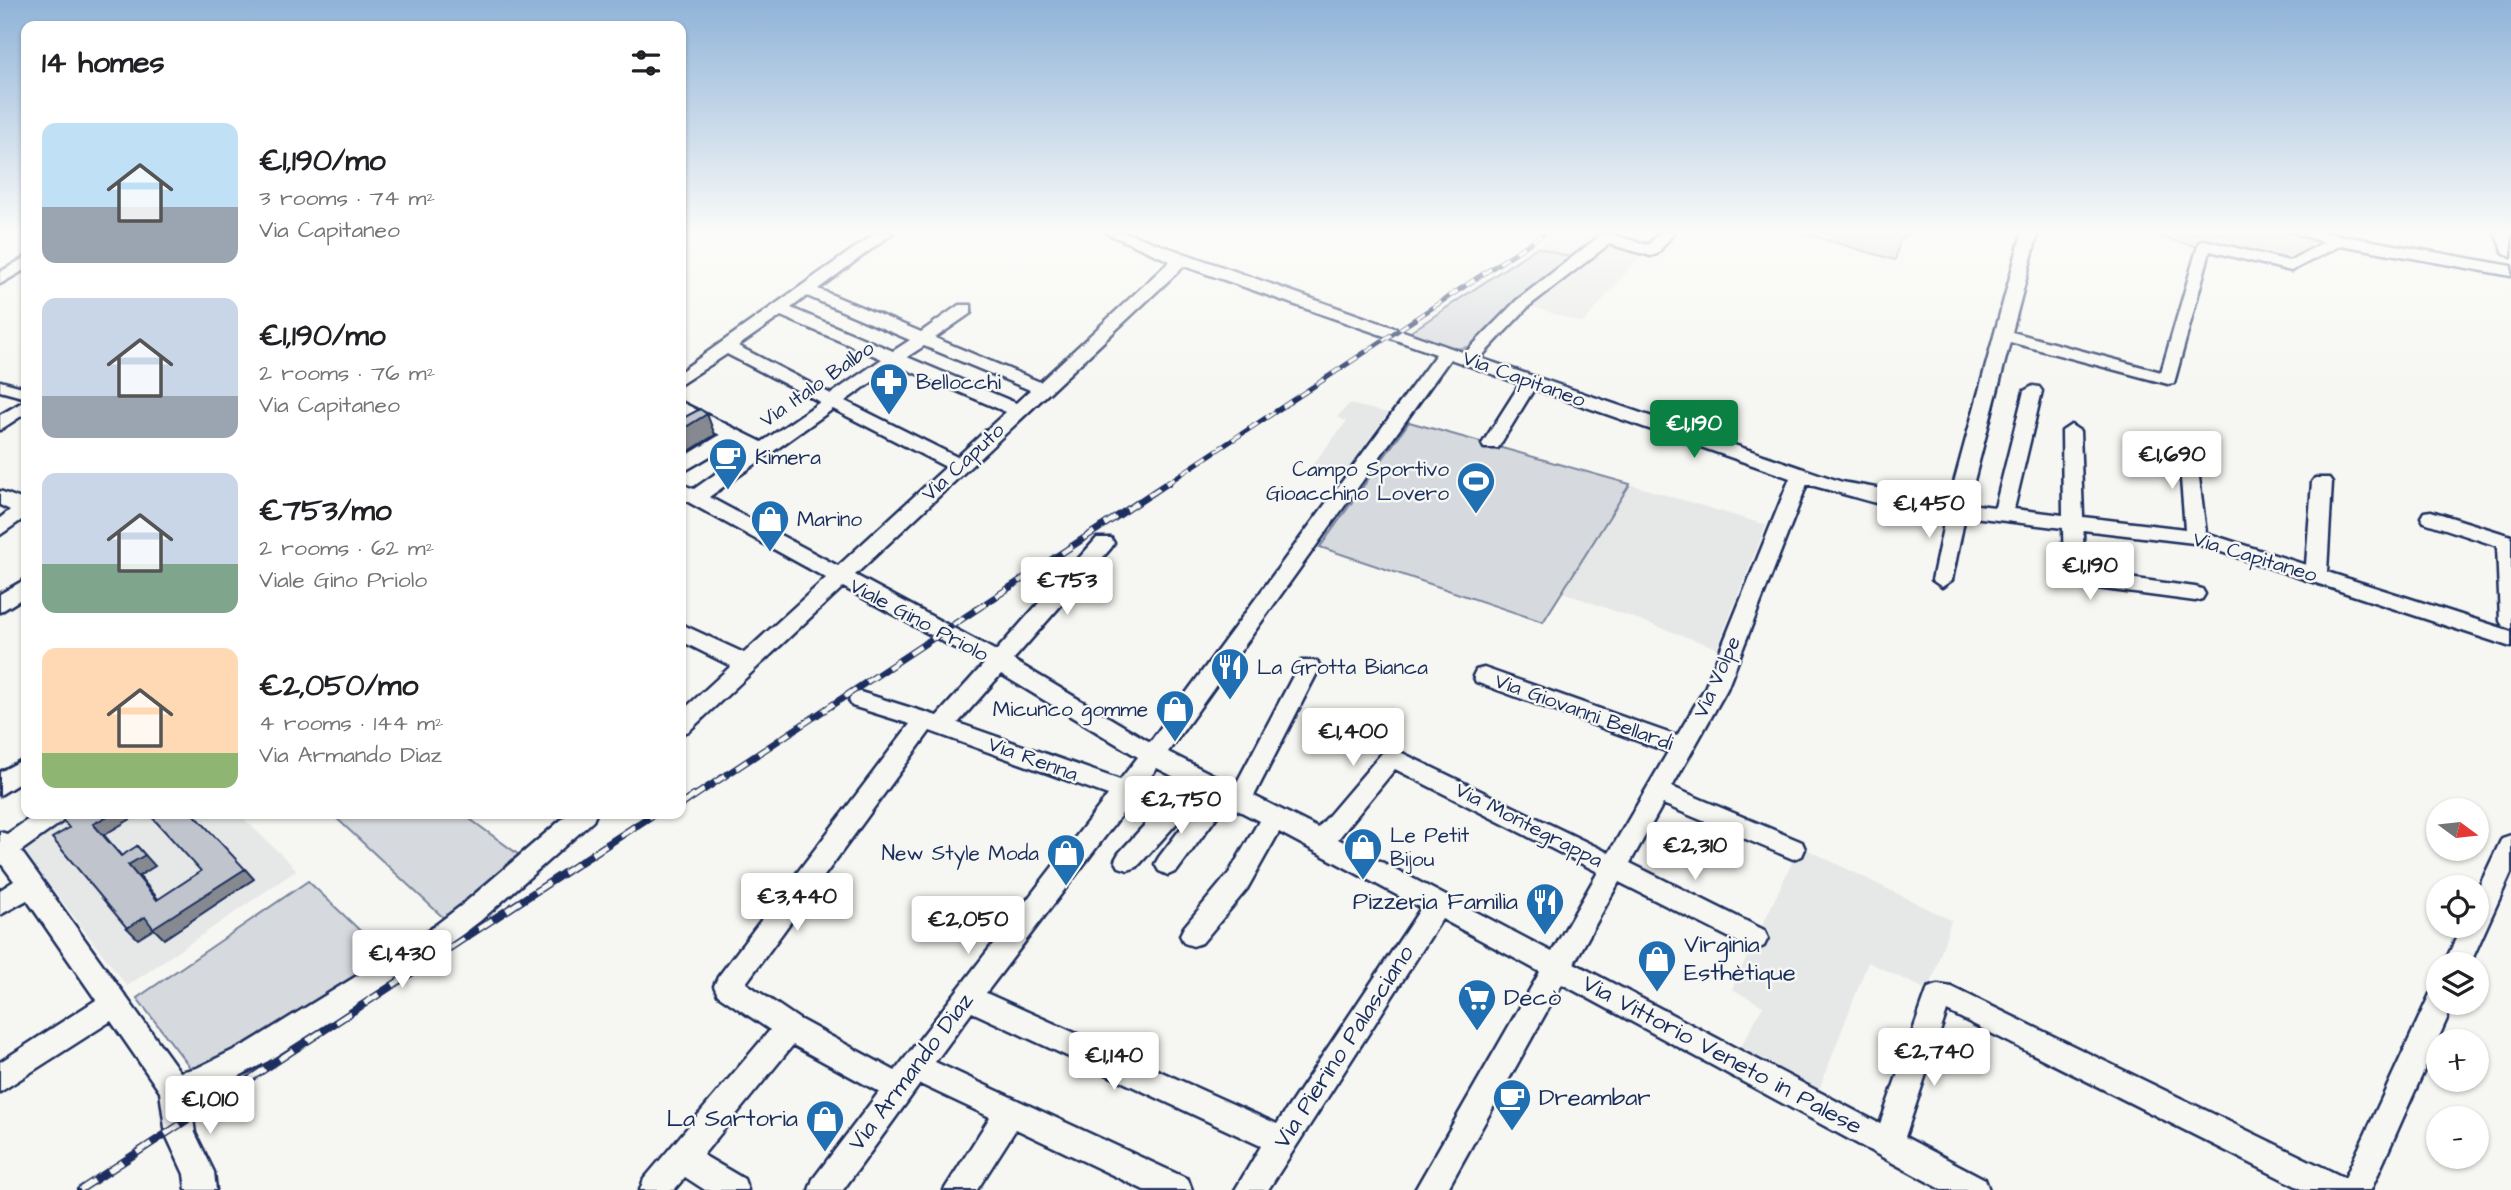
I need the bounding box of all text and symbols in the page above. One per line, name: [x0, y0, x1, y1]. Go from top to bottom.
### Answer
text: 14 homes: [42, 42, 165, 84]
icon: filters: [627, 44, 665, 82]
text: €1,190/mo: [259, 140, 386, 182]
icon: home: [98, 151, 182, 235]
text: 3 rooms · 74 m²: [259, 182, 435, 214]
text: Via Capitaneo: [259, 214, 400, 246]
text: €1,190/mo: [259, 315, 386, 357]
icon: home: [98, 326, 182, 410]
street label: Via Italo Balbo: [754, 334, 880, 434]
street label: Via Capitaneo: [1458, 343, 1590, 416]
text: 2 rooms · 76 m²: [259, 357, 435, 389]
pharmacy icon: Bellocchi: [868, 361, 910, 416]
place label: Bellocchi: [916, 368, 1001, 397]
text: Via Capitaneo: [259, 389, 400, 421]
pin: €1,190: [1637, 400, 1751, 460]
text: €1,190: [1666, 407, 1722, 439]
street label: Via Caputo: [915, 416, 1012, 509]
pin: €1,690: [2115, 432, 2229, 491]
cafe icon: Kimera: [707, 436, 749, 491]
text: €1,690: [2138, 438, 2206, 470]
place label: Kimera: [755, 443, 821, 472]
place label: Campo Sportivo Gioacchino Lovero: [1266, 455, 1449, 508]
sports icon: Campo Sportivo Gioacchino Lovero: [1455, 460, 1497, 515]
pin: €1,450: [1872, 480, 1986, 540]
text: €1,450: [1893, 487, 1965, 519]
text: €753/mo: [259, 490, 392, 532]
shop icon: Marino: [749, 498, 791, 553]
icon: home: [98, 501, 182, 585]
place label: Marino: [797, 505, 862, 534]
street label: Via Capitaneo: [2189, 524, 2321, 591]
text: 2 rooms · 62 m²: [259, 532, 434, 564]
pin: €1,190: [2033, 542, 2147, 602]
text: €1,190: [2062, 549, 2118, 581]
pin: €753: [1026, 558, 1108, 617]
text: Viale Gino Priolo: [259, 564, 427, 596]
text: €753: [1037, 564, 1097, 596]
street label: Viale Gino Priolo: [844, 571, 994, 669]
street label: Via Volpe: [1686, 631, 1749, 723]
restaurant icon: La Grotta Bianca: [1209, 646, 1251, 701]
place label: La Grotta Bianca: [1257, 653, 1428, 682]
text: €2,050/mo: [259, 665, 418, 707]
street label: Via Giovanni Bellardi: [1491, 666, 1677, 758]
icon: home: [98, 676, 182, 760]
shop icon: Micunco gomme: [1154, 688, 1196, 743]
place label: Micunco gomme: [993, 695, 1148, 726]
text: 4 rooms · 144 m²: [259, 707, 444, 739]
pin: €1,400: [1296, 708, 1410, 768]
text: €1,400: [1318, 715, 1388, 747]
street label: Via Renna: [984, 729, 1082, 789]
text: Via Armando Diaz: [259, 739, 442, 771]
street label: Via Montegrappa: [1449, 775, 1608, 877]
pin: €2,750: [1124, 776, 1238, 836]
text: €2,750: [1141, 783, 1221, 815]
north arrow: [2426, 798, 2488, 861]
map controls: [2426, 798, 2489, 1169]
place label: Le Petit Bijou: [1390, 821, 1470, 874]
pin: €2,310: [1638, 822, 1752, 882]
shop icon: Le Petit Bijou: [1342, 826, 1384, 881]
text: €2,310: [1663, 829, 1727, 861]
shop icon: New Style Moda: [1045, 832, 1087, 887]
place label: New Style Moda: [882, 839, 1039, 870]
pin: €3,440: [740, 874, 854, 933]
button: locate: [2426, 875, 2489, 938]
text: €3,440: [757, 880, 837, 912]
restaurant icon: Pizzeria Familia: [1524, 881, 1566, 936]
place label: Pizzeria Familia: [1353, 885, 1518, 919]
pin: €2,050: [911, 897, 1025, 956]
text: €2,050: [928, 903, 1008, 935]
place label: Virginia Esthètique: [1684, 928, 1796, 990]
pin: €1,430: [345, 930, 459, 990]
text: €1,430: [368, 937, 436, 969]
street label: Via Pierino Palasciano: [1265, 938, 1423, 1155]
shop icon: Virginia Esthètique: [1636, 938, 1678, 993]
button: layers: [2426, 952, 2489, 1015]
street label: Via Vittorio Veneto in Palese: [1576, 967, 1868, 1143]
supermarket icon: Decò: [1456, 977, 1498, 1032]
place label: Decò: [1504, 981, 1562, 1015]
street label: Via Armando Diaz: [840, 986, 982, 1158]
pin: €2,740: [1877, 1028, 1991, 1088]
button: +: [2426, 1029, 2489, 1092]
pin: €1,140: [1057, 1032, 1171, 1092]
text: €2,740: [1894, 1035, 1974, 1067]
text: €1,140: [1085, 1039, 1143, 1071]
pin: €1,010: [153, 1076, 267, 1136]
cafe icon: Dreambar: [1491, 1077, 1533, 1132]
place label: Dreambar: [1539, 1081, 1651, 1115]
text: €1,010: [181, 1083, 239, 1115]
shop icon: La Sartoria: [804, 1098, 846, 1153]
place label: La Sartoria: [666, 1102, 798, 1136]
button: −: [2426, 1106, 2489, 1169]

